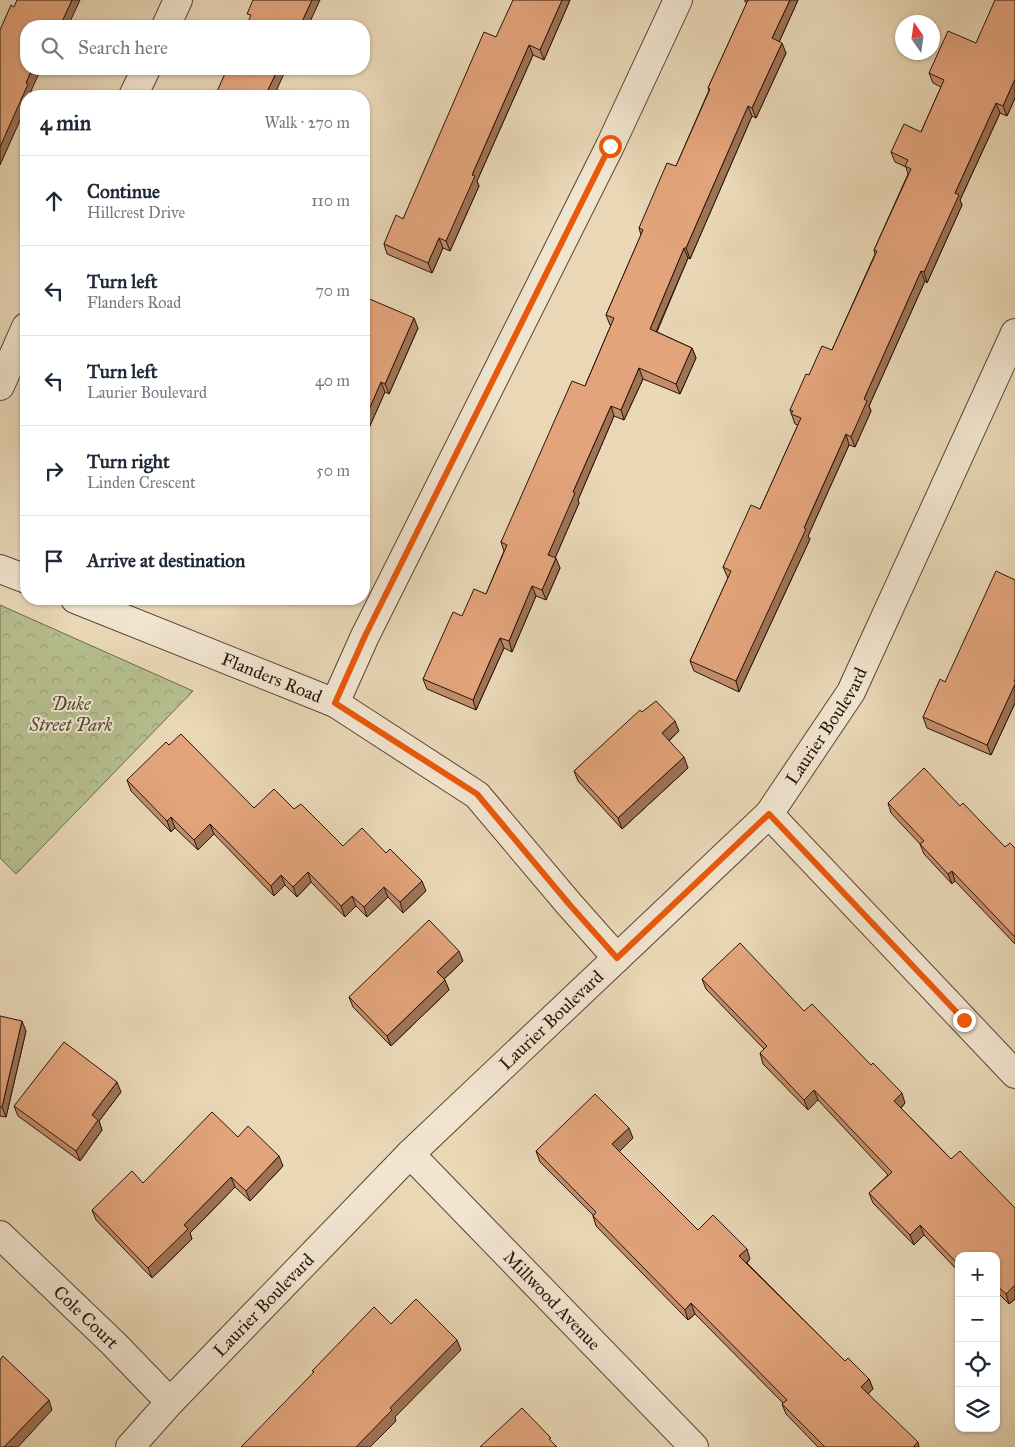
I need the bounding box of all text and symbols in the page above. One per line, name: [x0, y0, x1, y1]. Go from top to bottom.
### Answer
north arrow: [895, 15, 940, 60]
search box: [20, 20, 370, 75]
icon: search: [38, 34, 66, 62]
text: Search here: [78, 36, 168, 59]
text: 4 min: [40, 110, 91, 136]
text: Walk · 270 m: [264, 113, 350, 132]
route start: [599, 135, 622, 158]
text: Continue: [87, 180, 160, 203]
icon: ahead: [40, 187, 68, 215]
text: 110 m: [311, 191, 350, 210]
text: Hillcrest Drive: [87, 203, 185, 222]
text: Turn left: [87, 270, 157, 293]
icon: left: [40, 277, 68, 305]
text: 70 m: [315, 281, 350, 300]
text: Flanders Road: [87, 293, 181, 312]
text: Turn left: [87, 360, 157, 383]
icon: left: [40, 367, 68, 395]
text: 40 m: [315, 371, 350, 390]
text: Laurier Boulevard: [87, 383, 207, 402]
text: Turn right: [87, 450, 170, 473]
icon: right: [40, 457, 68, 485]
text: 50 m: [316, 461, 350, 480]
text: Linden Crescent: [87, 473, 196, 492]
icon: arrive: [40, 547, 68, 575]
text: Arrive at destination: [87, 549, 245, 572]
street label: Flanders Road: [218, 648, 325, 708]
street label: Laurier Boulevard: [781, 664, 872, 789]
park label: Duke Street Park: [28, 693, 113, 736]
street label: Laurier Boulevard: [495, 966, 608, 1075]
route end: [953, 1009, 976, 1032]
street label: Millwood Avenue: [499, 1246, 605, 1355]
street label: Laurier Boulevard: [209, 1249, 319, 1361]
map controls: [955, 1252, 1000, 1432]
button: +: [955, 1252, 1000, 1297]
street label: Cole Court: [49, 1281, 124, 1354]
button: −: [955, 1297, 1000, 1342]
button: locate: [955, 1342, 1000, 1387]
button: layers: [955, 1387, 1000, 1432]

